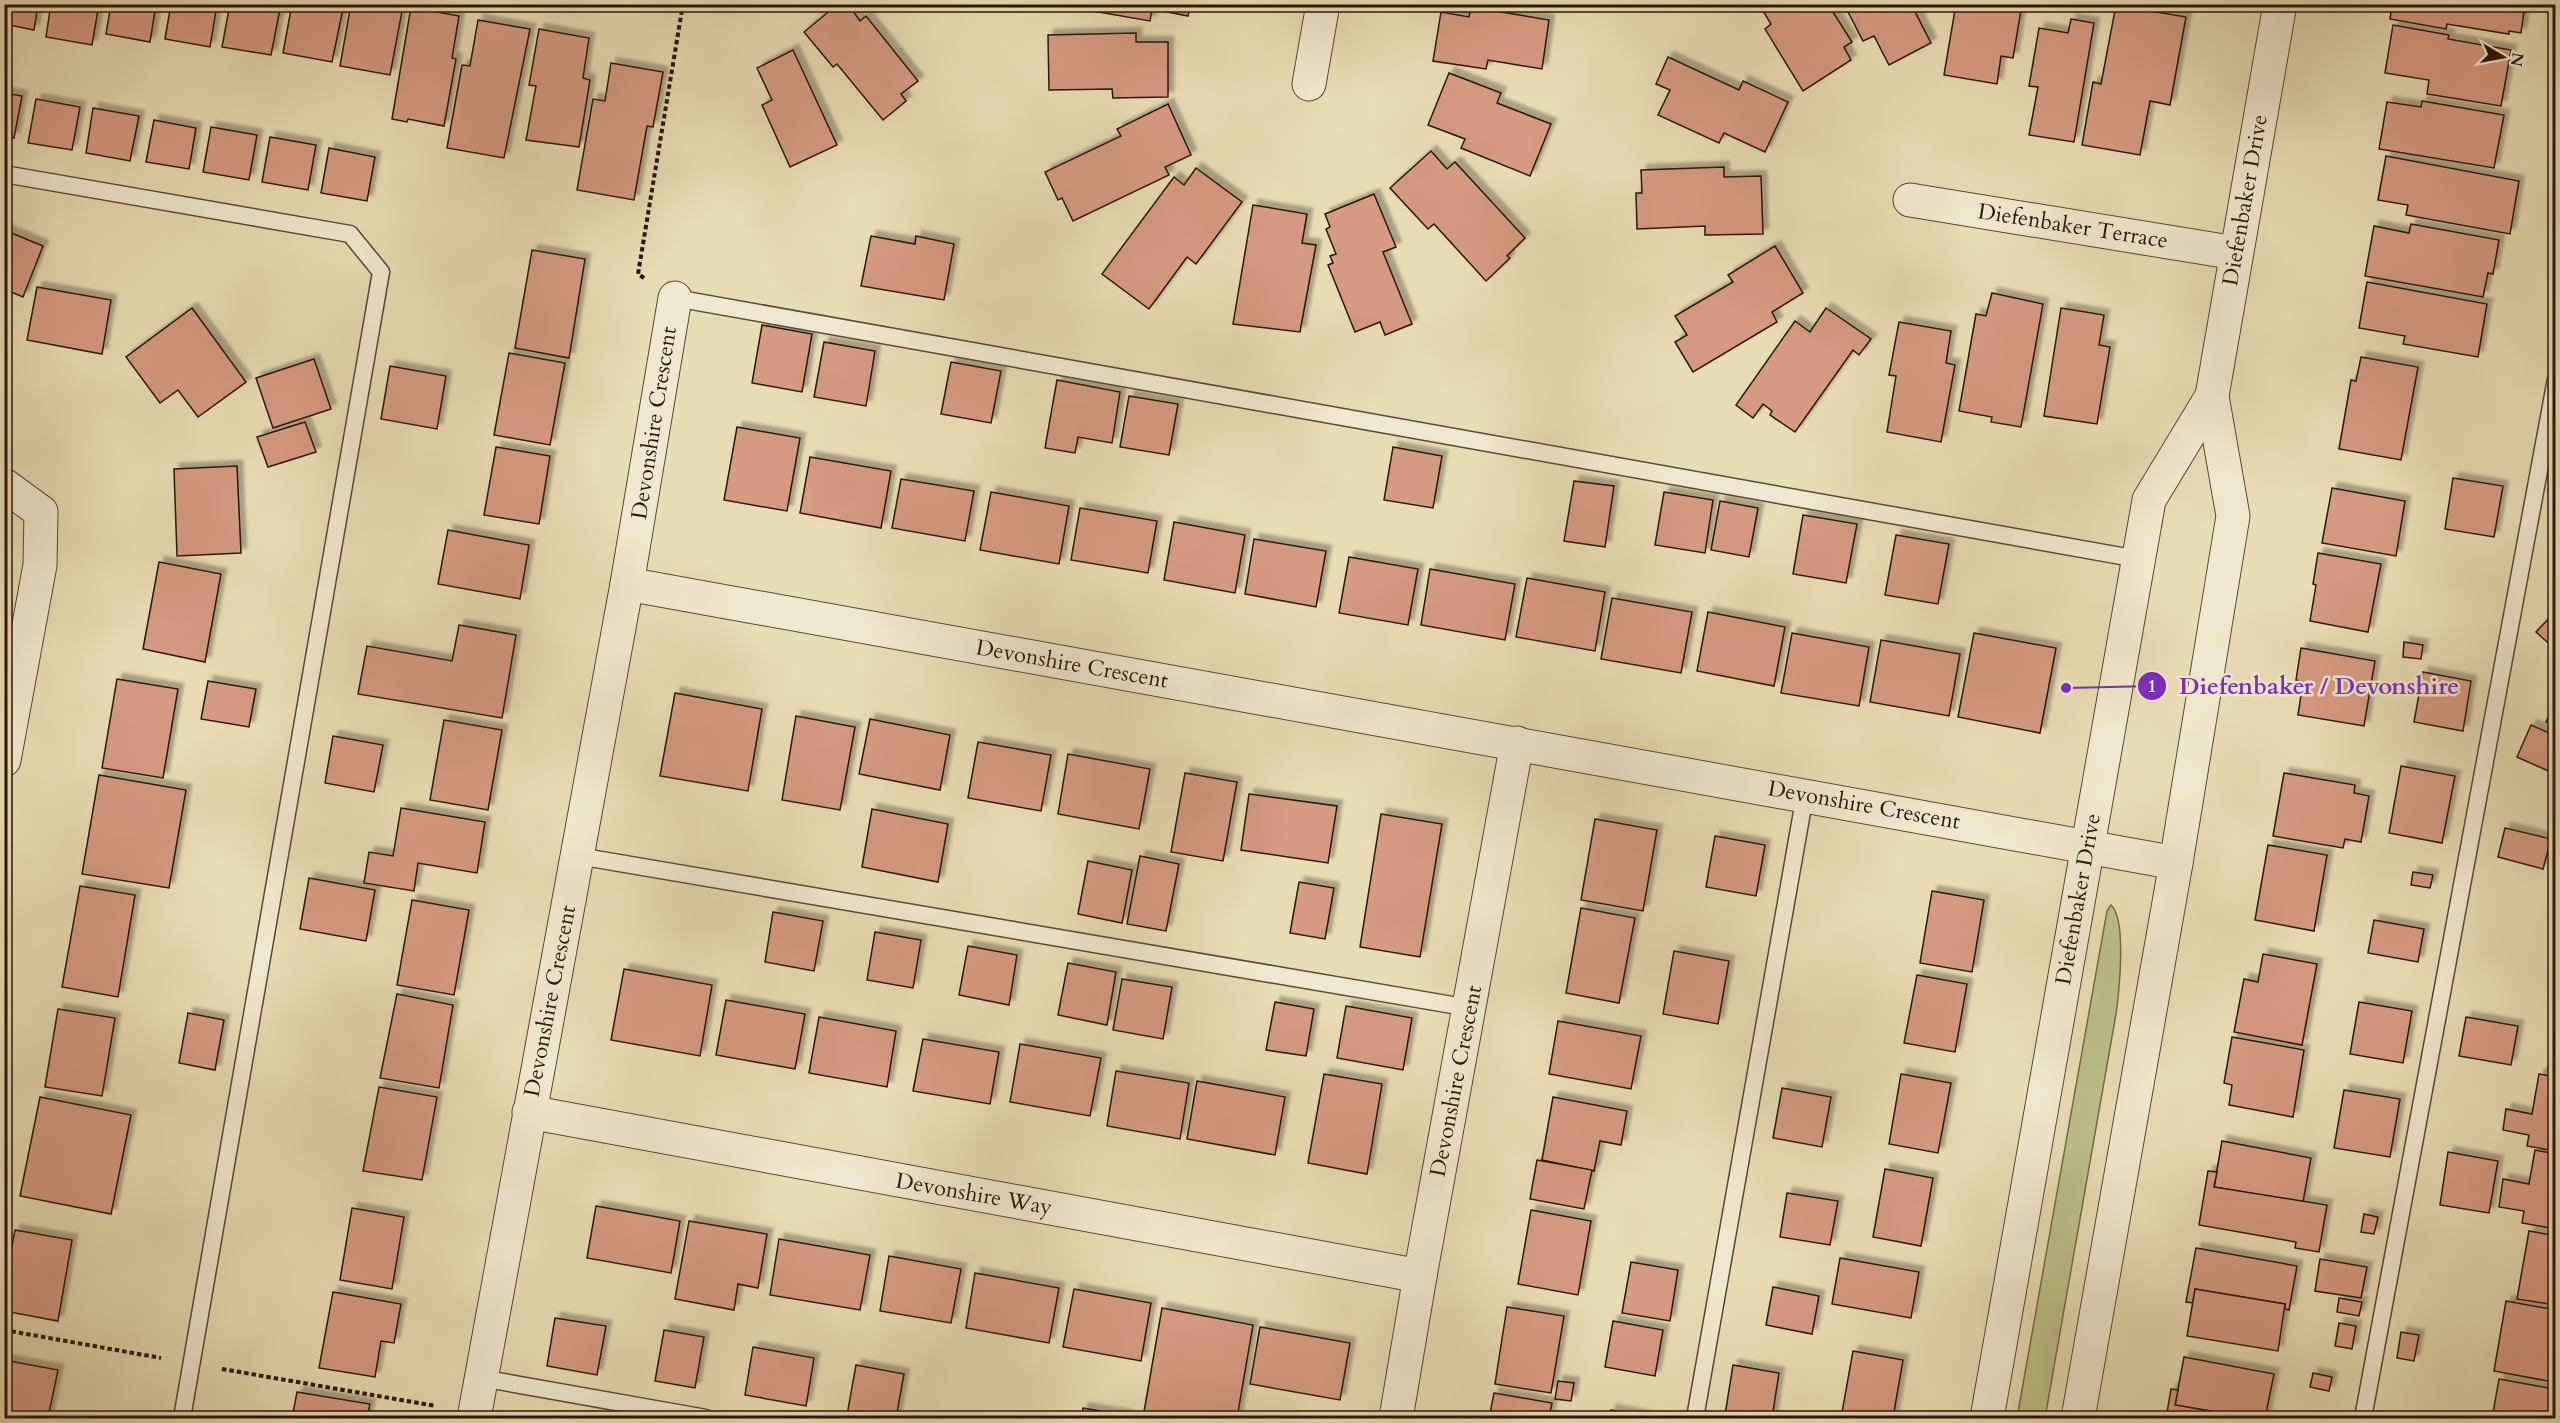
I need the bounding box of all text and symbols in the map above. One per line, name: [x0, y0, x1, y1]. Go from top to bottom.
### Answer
north arrow: [2473, 27, 2533, 87]
text: N: [2505, 51, 2529, 68]
street label: Diefenbaker Drive: [2215, 112, 2275, 288]
street label: Diefenbaker Terrace: [1976, 196, 2170, 256]
street label: Devonshire Crescent: [624, 325, 684, 521]
street label: Devonshire Crescent: [974, 632, 1170, 696]
callout: Diefenbaker / Devonshire: [2137, 665, 2471, 707]
text: Diefenbaker / Devonshire: [2179, 670, 2459, 703]
text: 1: [2147, 674, 2157, 699]
street label: Devonshire Crescent: [1766, 773, 1962, 837]
street label: Diefenbaker Drive: [2048, 811, 2108, 987]
street label: Devonshire Crescent: [517, 903, 583, 1099]
street label: Devonshire Crescent: [1423, 983, 1489, 1179]
street label: Devonshire Way: [893, 1165, 1055, 1223]

